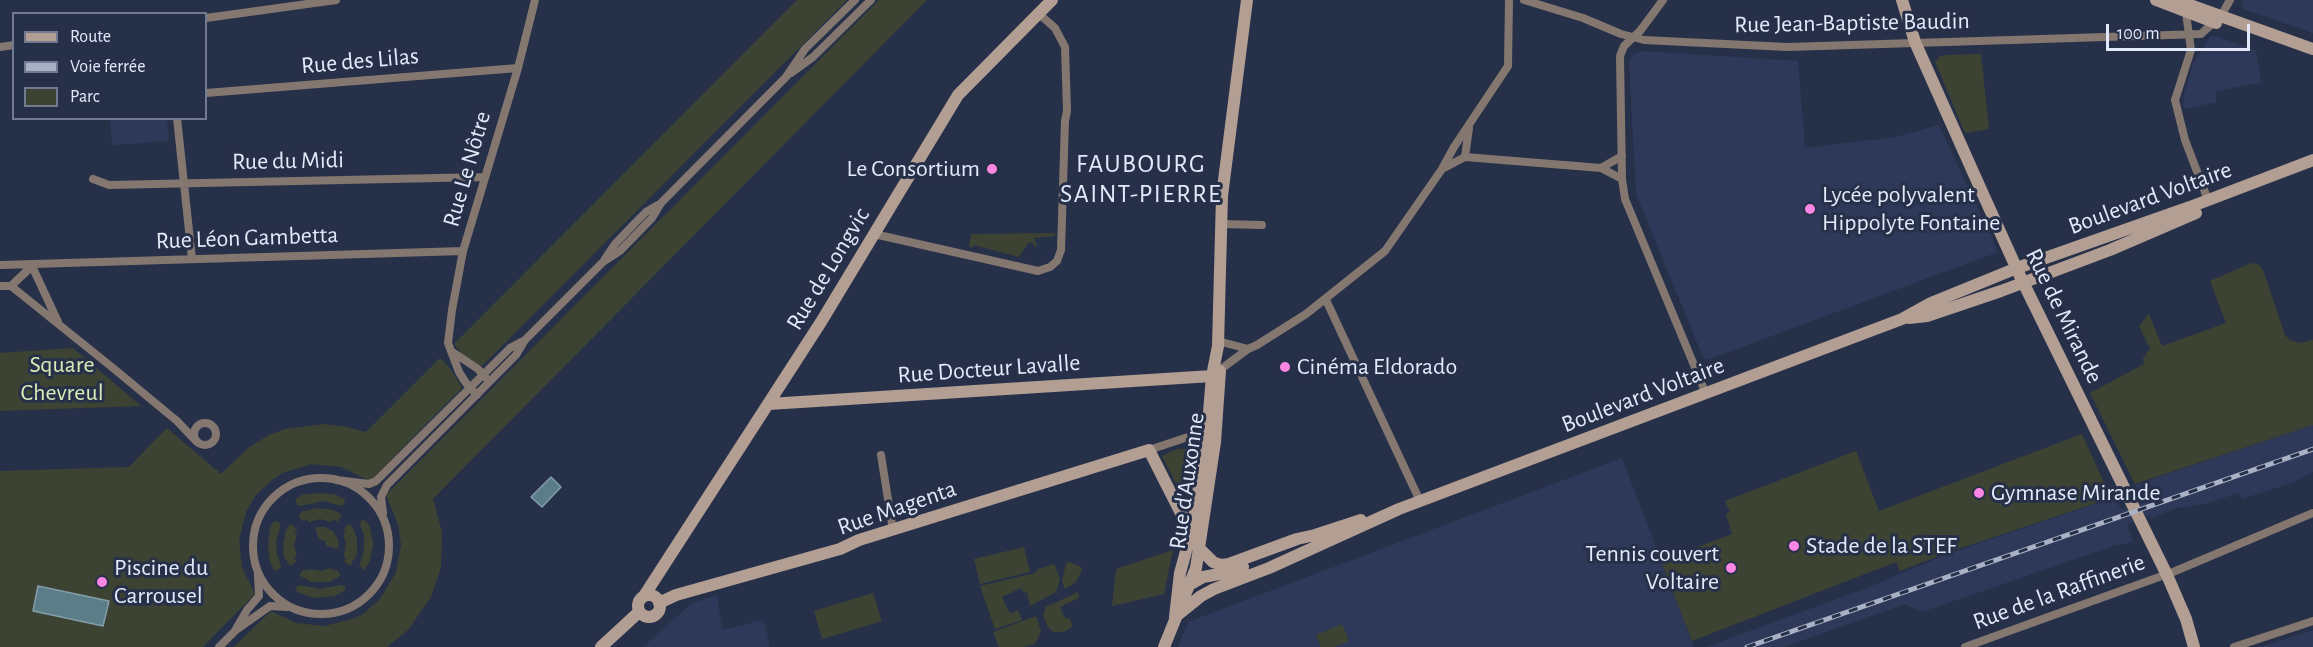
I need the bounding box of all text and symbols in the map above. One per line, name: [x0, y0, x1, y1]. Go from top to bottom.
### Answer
street label: Rue Jean-Baptiste Baudin: [1734, 7, 1970, 39]
legend: [12, 12, 207, 120]
scale bar: [2109, 12, 2253, 50]
text: 100 m: [2117, 25, 2160, 43]
text: Route: [70, 28, 111, 46]
street label: Rue des Lilas: [300, 42, 420, 80]
text: Voie ferrée: [70, 58, 145, 76]
text: Parc: [70, 88, 100, 106]
street label: Rue Le Nôtre: [437, 108, 497, 230]
street label: Rue du Midi: [232, 146, 344, 176]
district label: FAUBOURG SAINT-PIERRE: [1060, 148, 1222, 210]
place label: Le Consortium: [847, 155, 980, 183]
street label: Boulevard Voltaire: [2064, 155, 2236, 241]
marker: Le Consortium: [985, 162, 999, 176]
place label: Lycée polyvalent Hippolyte Fontaine: [1822, 181, 2000, 237]
street label: Rue de Longvic: [780, 202, 876, 336]
marker: Lycée polyvalent Hippolyte Fontaine: [1803, 202, 1817, 216]
street label: Rue Léon Gambetta: [155, 220, 339, 256]
street label: Rue de Mirande: [2019, 244, 2109, 388]
street label: Rue Docteur Lavalle: [897, 348, 1081, 390]
park label: Square Chevreul: [20, 351, 104, 407]
street label: Boulevard Voltaire: [1558, 351, 1728, 439]
place label: Cinéma Eldorado: [1297, 353, 1457, 381]
marker: Cinéma Eldorado: [1278, 360, 1292, 374]
street label: Rue d'Auxonne: [1163, 411, 1211, 551]
street label: Rue Magenta: [834, 474, 960, 542]
place label: Gymnase Mirande: [1991, 479, 2160, 507]
marker: Gymnase Mirande: [1972, 486, 1986, 500]
place label: Stade de la STEF: [1806, 532, 1957, 560]
marker: Stade de la STEF: [1787, 539, 1801, 553]
place label: Tennis couvert Voltaire: [1585, 540, 1719, 596]
street label: Rue de la Raffinerie: [1969, 548, 2149, 636]
place label: Piscine du Carrousel: [114, 554, 208, 610]
marker: Tennis couvert Voltaire: [1724, 561, 1738, 575]
marker: Piscine du Carrousel: [95, 575, 109, 589]

